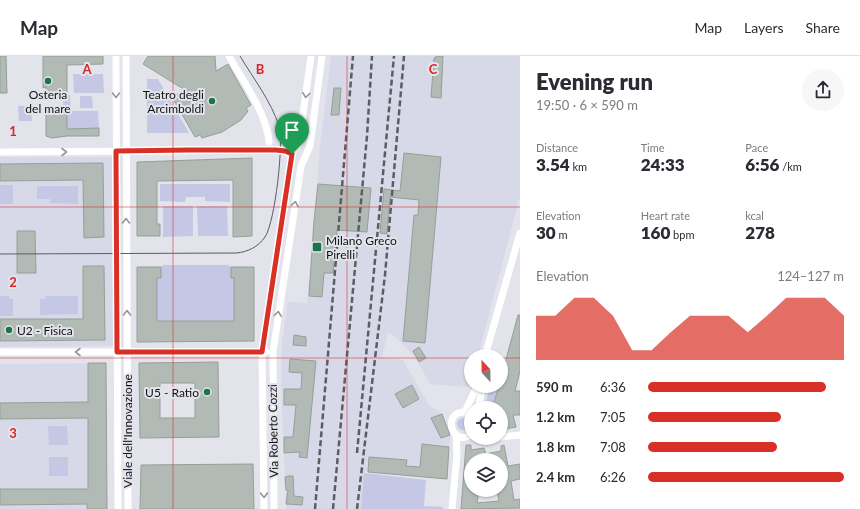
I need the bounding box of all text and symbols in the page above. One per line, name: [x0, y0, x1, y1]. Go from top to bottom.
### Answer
text: Map: [20, 16, 58, 39]
text: Map: [694, 19, 722, 36]
text: Layers: [744, 19, 784, 36]
text: Share: [806, 19, 840, 36]
text: A: [81, 61, 92, 77]
text: B: [256, 61, 265, 77]
text: C: [429, 61, 438, 77]
text: Evening run: [536, 68, 653, 95]
button: share: [802, 69, 844, 111]
marker: Osteria del mare: [43, 76, 53, 86]
place label: Osteria del mare: [25, 87, 71, 116]
place label: Teatro degli Arcimboldi: [143, 87, 204, 116]
one-way arrow: [112, 92, 120, 98]
one-way arrow: [302, 92, 311, 98]
marker: Teatro degli Arcimboldi: [207, 96, 217, 106]
text: 19:50 · 6 × 590 m: [536, 97, 638, 113]
pin: [275, 113, 309, 154]
icon: arrive: [281, 119, 303, 141]
text: 1: [9, 123, 17, 139]
text: Distance: [536, 141, 578, 154]
text: Time: [641, 141, 665, 154]
text: Pace: [745, 141, 768, 154]
one-way arrow: [61, 148, 67, 156]
text: 3.54: [536, 154, 570, 175]
text: 24:33: [641, 154, 685, 175]
text: 6:56: [745, 154, 779, 175]
text: km: [570, 160, 587, 173]
text: /km: [779, 160, 802, 173]
one-way arrow: [290, 201, 299, 207]
text: Elevation: [536, 209, 581, 222]
text: Heart rate: [641, 209, 690, 222]
text: kcal: [745, 209, 764, 222]
one-way arrow: [122, 218, 130, 224]
text: 30: [536, 222, 556, 243]
text: 160: [641, 222, 670, 243]
text: 278: [745, 222, 775, 243]
text: m: [556, 228, 568, 241]
text: bpm: [670, 228, 694, 241]
place label: Milano Greco Pirelli: [326, 233, 397, 262]
marker: Milano Greco Pirelli: [311, 241, 323, 253]
text: Elevation: [536, 268, 589, 284]
text: 124–127 m: [777, 268, 844, 284]
text: 2: [9, 274, 17, 290]
one-way arrow: [123, 310, 131, 316]
one-way arrow: [273, 311, 282, 317]
place label: U2 - Fisica: [17, 323, 73, 338]
marker: U2 - Fisica: [4, 325, 14, 335]
one-way arrow: [75, 348, 81, 356]
north arrow: [464, 349, 508, 393]
map controls: [464, 349, 508, 497]
street label: Viale dell'Innovazione: [120, 374, 135, 488]
text: 590 m: [536, 379, 573, 395]
text: 6:36: [600, 379, 626, 395]
street label: Via Roberto Cozzi: [265, 384, 281, 478]
place label: U5 - Ratio: [145, 385, 199, 400]
marker: U5 - Ratio: [202, 387, 212, 397]
button: locate: [464, 401, 508, 445]
text: 1.2 km: [536, 409, 575, 425]
text: 7:05: [600, 409, 626, 425]
text: 3: [9, 425, 17, 441]
text: 1.8 km: [536, 439, 575, 455]
text: 7:08: [600, 439, 626, 455]
button: layers: [464, 453, 508, 497]
text: 2.4 km: [536, 469, 575, 485]
text: 6:26: [600, 469, 626, 485]
one-way arrow: [260, 492, 268, 498]

